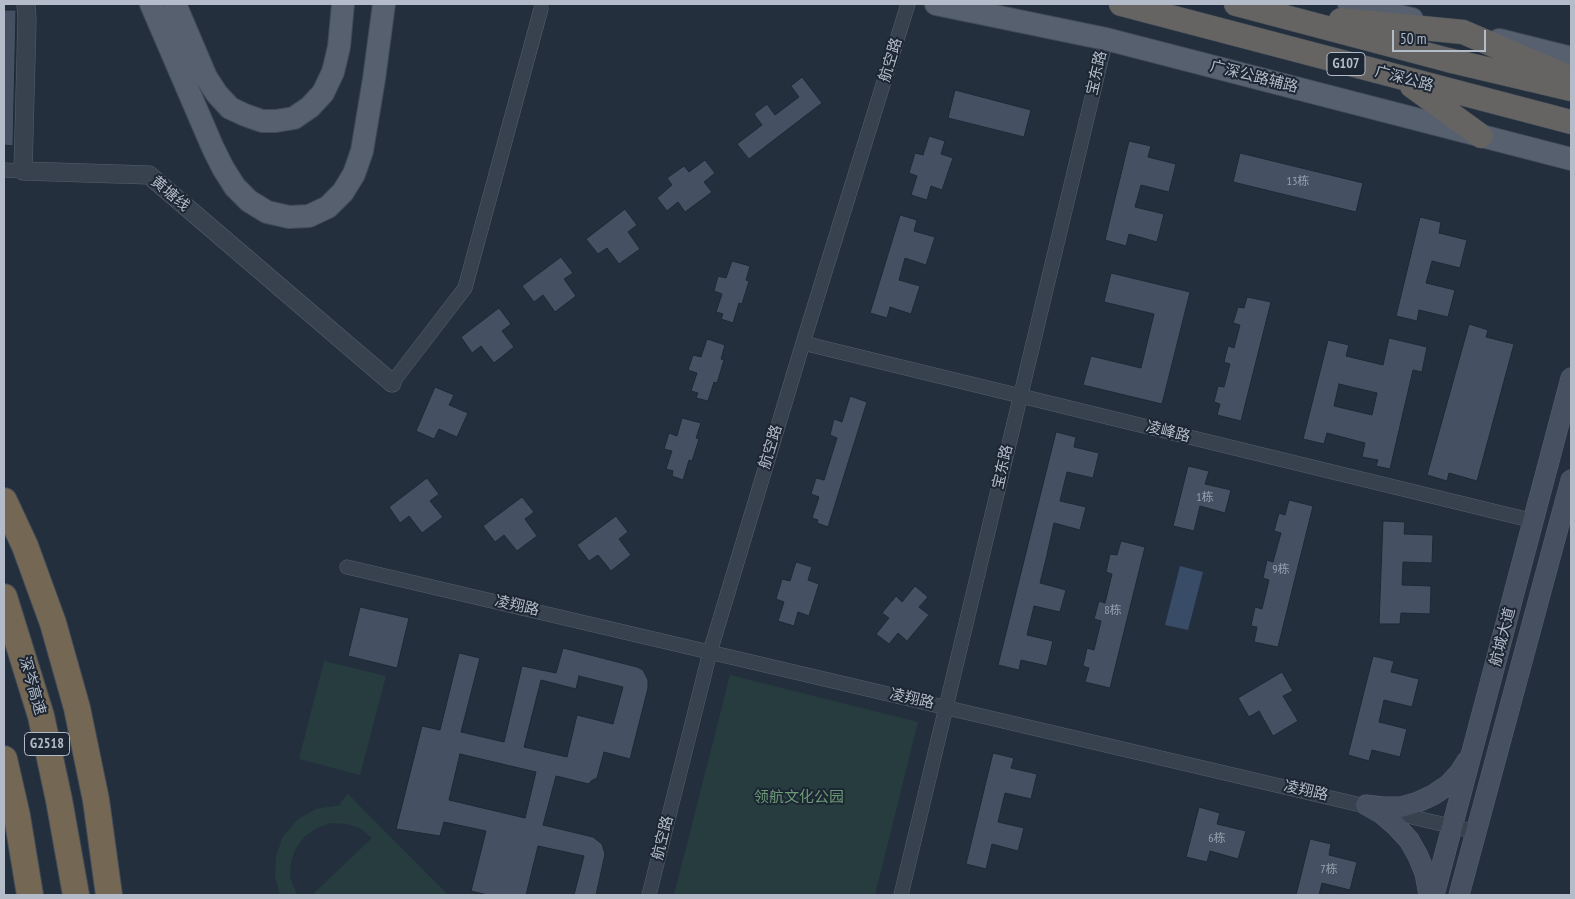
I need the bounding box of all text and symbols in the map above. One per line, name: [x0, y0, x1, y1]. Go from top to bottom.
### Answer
scale bar: [1395, 20, 1489, 52]
text: 50 m: [1400, 29, 1426, 48]
street label: 航空路: [876, 36, 906, 84]
street label: 宝东路: [1083, 49, 1111, 97]
road number: G107: [1327, 52, 1365, 76]
street label: 广深公路辅路: [1208, 57, 1300, 97]
street label: 广深公路: [1373, 63, 1435, 95]
street label: 黄塘线: [147, 173, 193, 215]
house number: 13栋: [1287, 175, 1309, 189]
street label: 凌峰路: [1144, 418, 1192, 446]
street label: 航空路: [756, 423, 786, 471]
street label: 宝东路: [989, 443, 1017, 491]
house number: 1栋: [1196, 491, 1214, 505]
house number: 9栋: [1272, 563, 1290, 577]
street label: 凌翔路: [493, 592, 541, 620]
house number: 8栋: [1104, 604, 1122, 618]
street label: 航城大道: [1487, 606, 1519, 668]
street label: 深岑高速: [15, 655, 49, 717]
street label: 凌翔路: [888, 685, 936, 713]
road number: G2518: [24, 732, 70, 756]
street label: 凌翔路: [1282, 777, 1330, 805]
park label: 领航文化公园: [754, 789, 844, 807]
street label: 航空路: [649, 814, 677, 862]
house number: 6栋: [1208, 832, 1226, 846]
house number: 7栋: [1320, 863, 1338, 877]

